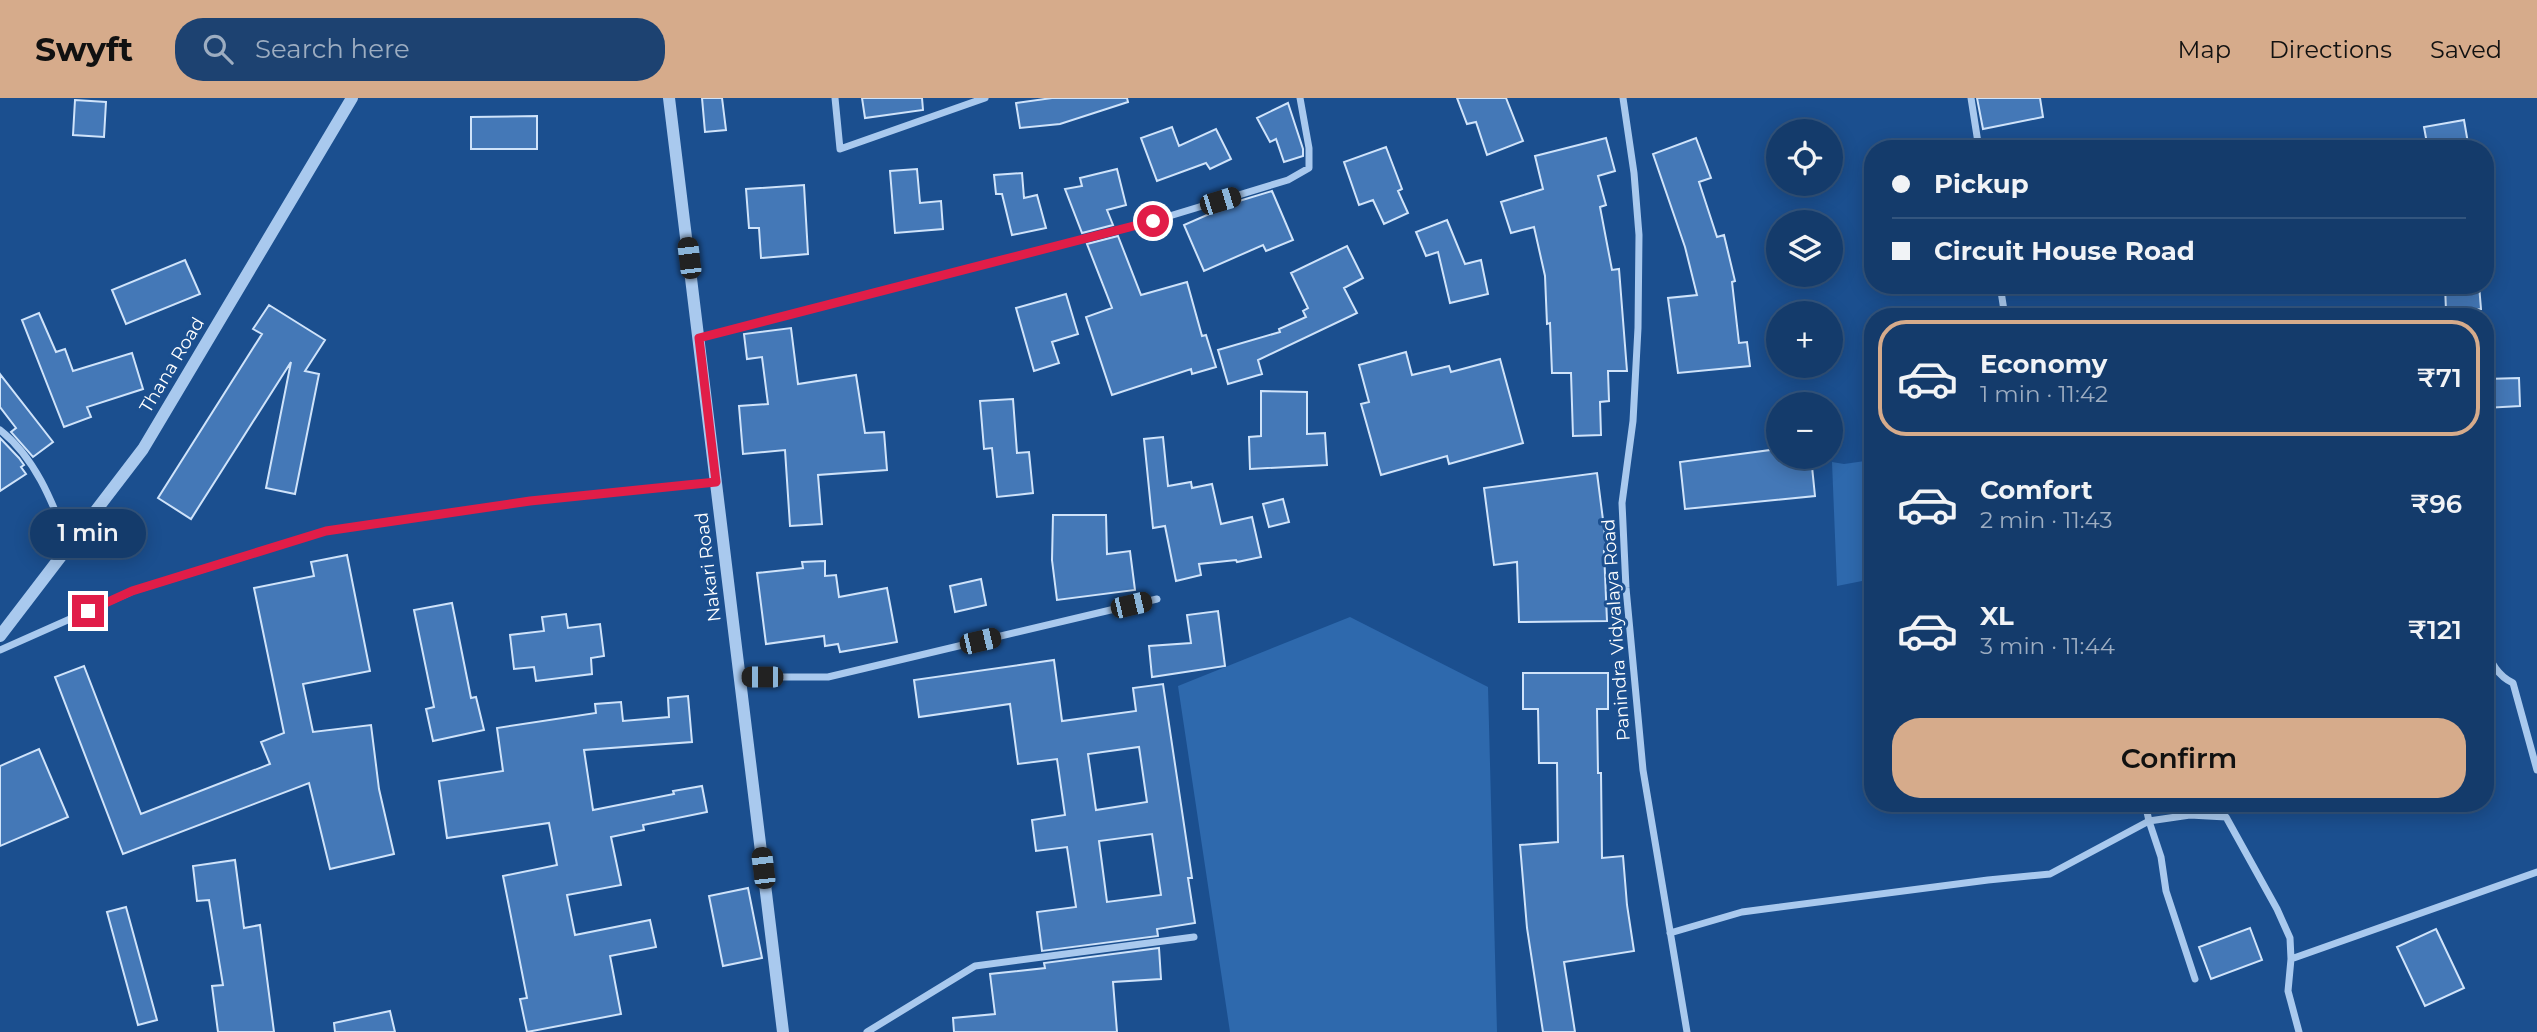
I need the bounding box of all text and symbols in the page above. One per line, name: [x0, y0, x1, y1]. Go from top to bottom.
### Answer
search box: [175, 18, 665, 81]
text: Swyft: [35, 29, 133, 69]
icon: search: [199, 30, 237, 68]
text: Search here: [255, 33, 410, 65]
text: Map: [2178, 35, 2231, 64]
text: Directions: [2269, 35, 2392, 64]
text: Saved: [2430, 35, 2502, 64]
map controls: [1766, 119, 1843, 469]
button: locate: [1766, 119, 1843, 196]
text: Pickup: [1934, 168, 2029, 200]
car: [1197, 185, 1244, 217]
route start: [1137, 205, 1169, 237]
button: layers: [1766, 210, 1843, 287]
text: Circuit House Road: [1934, 235, 2195, 267]
car: [677, 236, 702, 280]
button: +: [1766, 301, 1843, 378]
street label: Thana Road: [135, 313, 209, 417]
icon: car: [1896, 347, 1959, 410]
text: Economy: [1980, 348, 2107, 380]
text: ₹71: [2417, 362, 2462, 394]
text: 1 min · 11:42: [1980, 380, 2108, 408]
button: −: [1766, 392, 1843, 469]
icon: car: [1896, 473, 1959, 536]
text: Comfort: [1980, 474, 2092, 506]
text: ₹96: [2411, 488, 2462, 520]
text: 2 min · 11:43: [1980, 506, 2112, 534]
callout: 1 min: [30, 510, 146, 559]
street label: Nakari Road: [690, 511, 726, 623]
street label: Panindra Vidyalaya Road: [1597, 518, 1635, 742]
text: 1 min: [57, 519, 119, 547]
car: [1109, 590, 1154, 620]
route end: [72, 595, 104, 627]
icon: car: [1896, 599, 1959, 662]
text: XL: [1980, 600, 2014, 632]
text: ₹121: [2408, 614, 2462, 646]
car: [958, 626, 1003, 656]
text: 3 min · 11:44: [1980, 632, 2115, 660]
car: [742, 667, 784, 688]
button: Confirm: [1892, 718, 2466, 798]
car: [751, 846, 776, 890]

